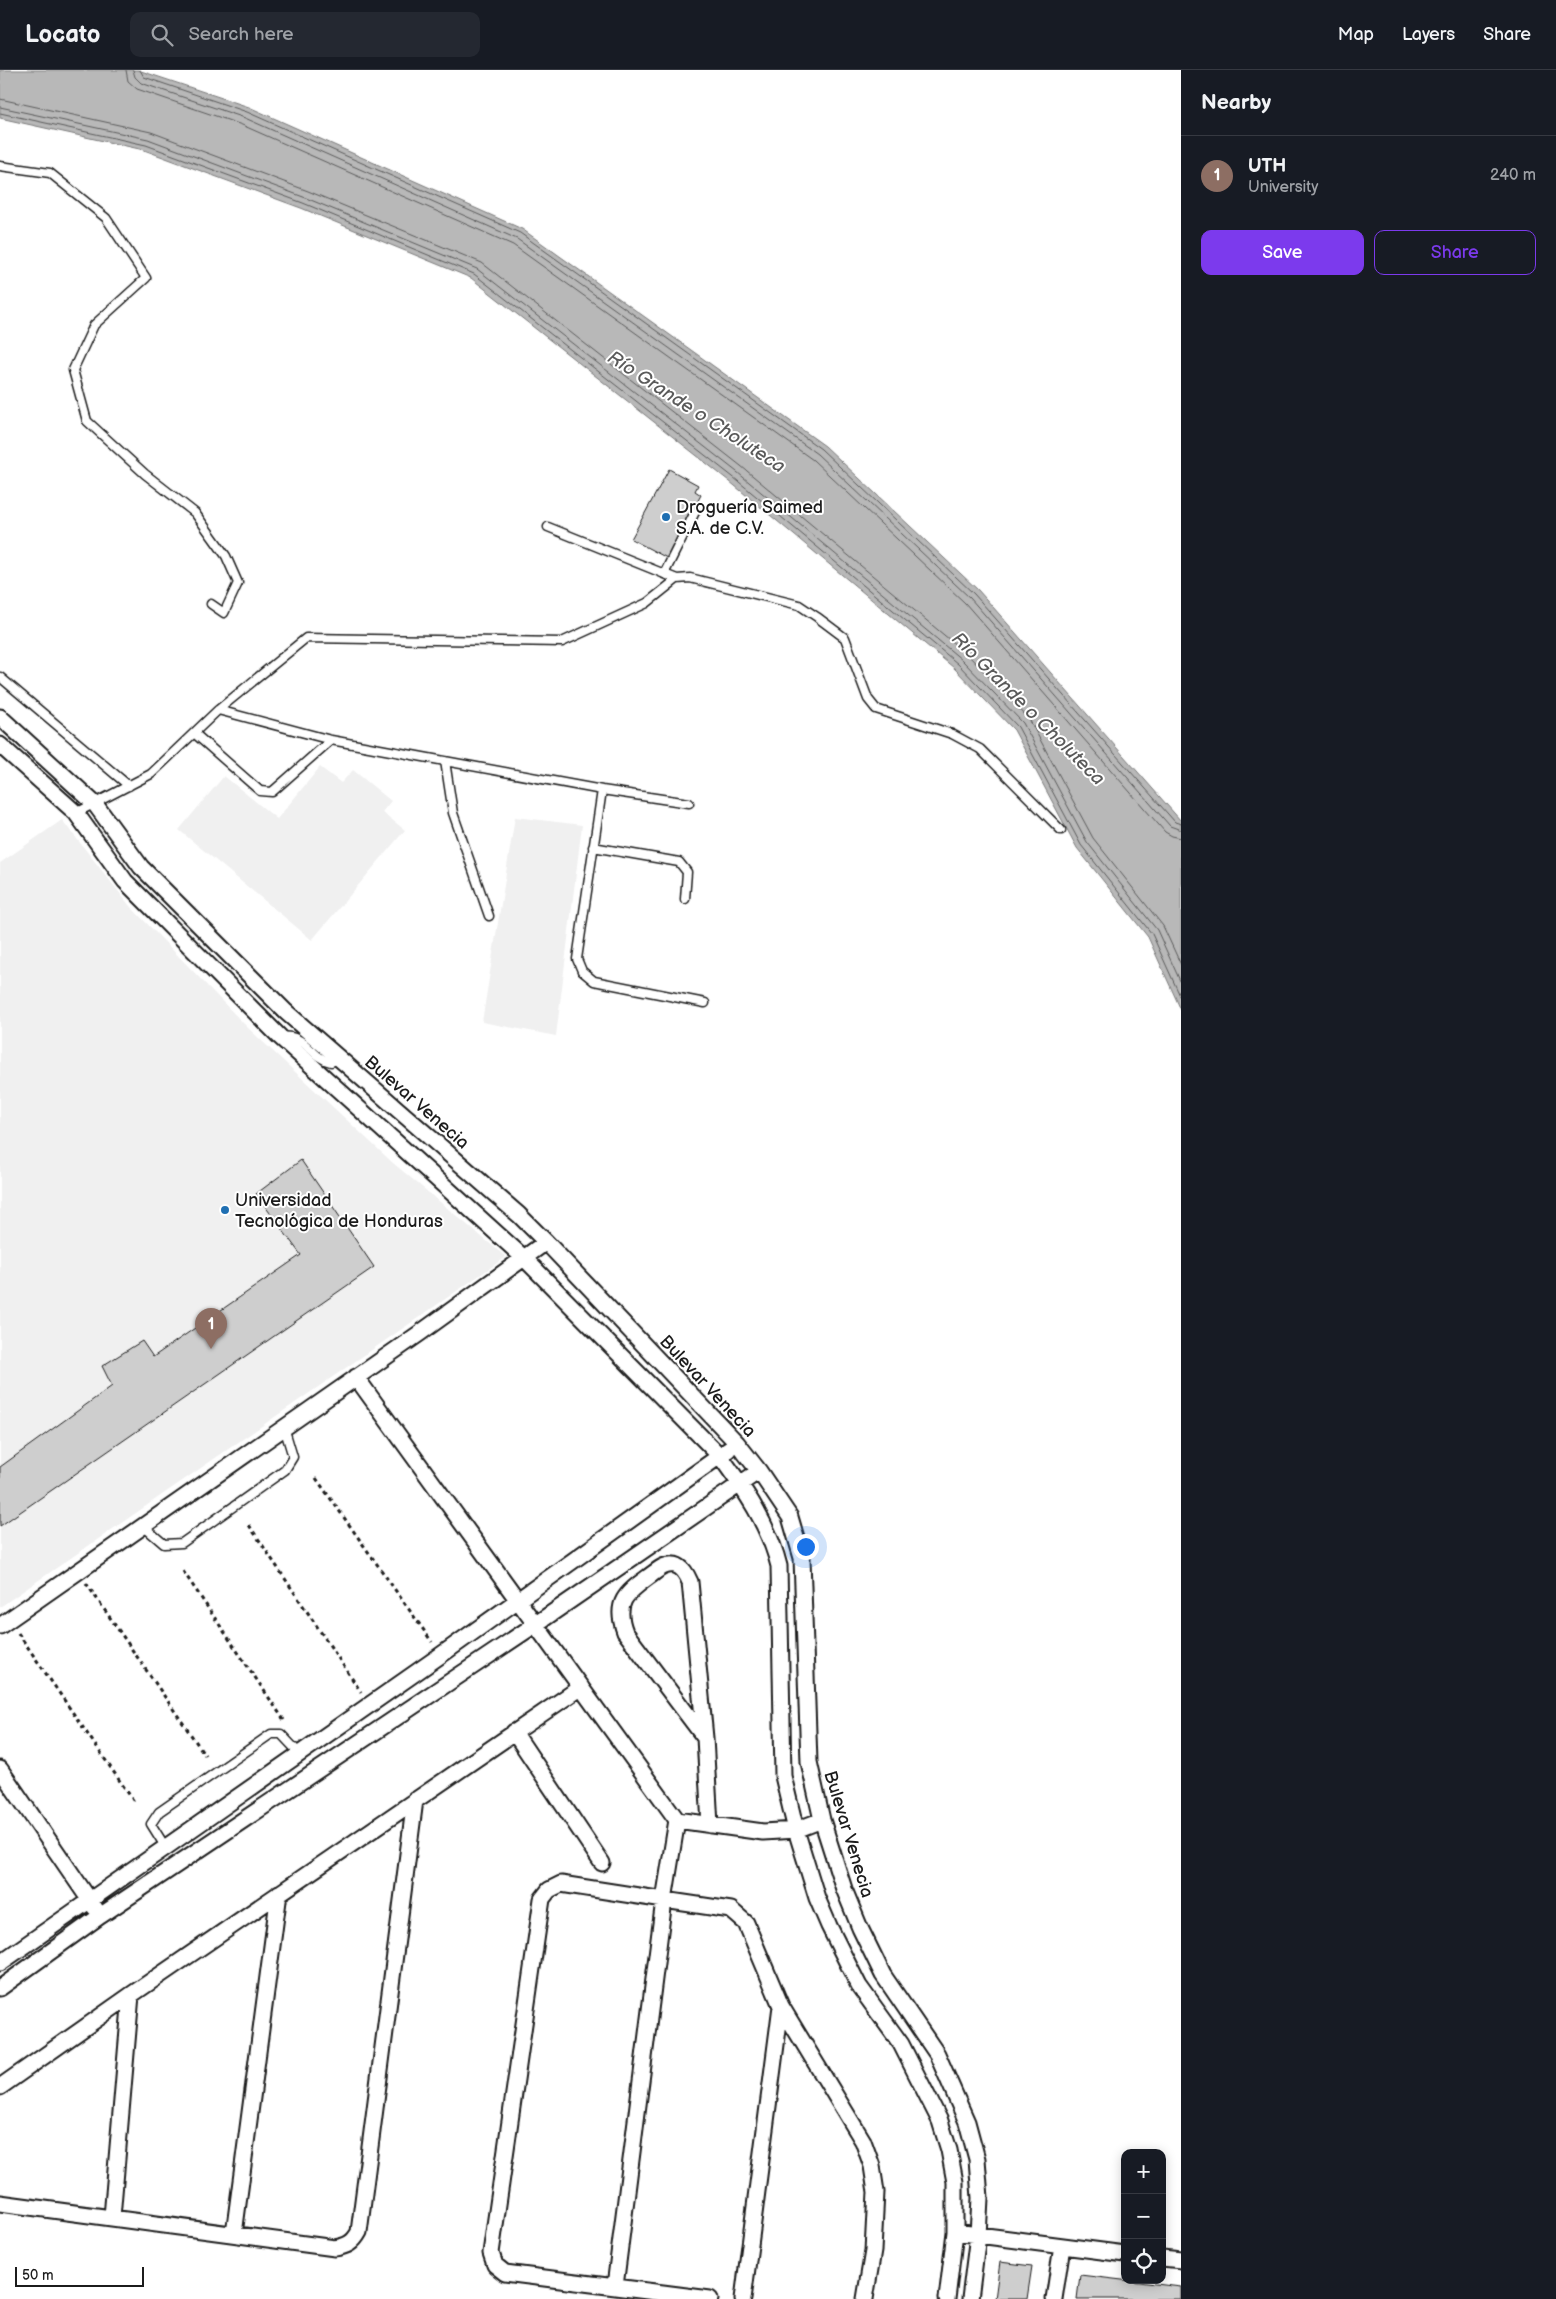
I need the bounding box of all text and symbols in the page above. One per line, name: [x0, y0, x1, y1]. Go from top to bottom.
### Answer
search box: [130, 12, 480, 57]
text: Locato: [25, 20, 100, 49]
icon: search: [148, 21, 176, 49]
text: Search here: [188, 23, 294, 46]
text: Map: [1338, 24, 1374, 45]
text: Layers: [1402, 24, 1455, 45]
text: Share: [1483, 24, 1531, 45]
text: Nearby: [1201, 90, 1271, 115]
text: UTH: [1248, 155, 1286, 178]
text: 1: [1214, 166, 1220, 185]
text: 240 m: [1490, 166, 1536, 185]
text: University: [1248, 178, 1319, 197]
button: Save: [1201, 230, 1364, 275]
button: Share: [1374, 230, 1536, 275]
water label: Río Grande o Choluteca: [603, 346, 789, 478]
place label: Droguería Saimed S.A. de C.V.: [676, 497, 823, 539]
marker: Droguería Saimed S.A. de C.V.: [660, 511, 672, 523]
water label: Río Grande o Choluteca: [947, 628, 1109, 790]
street label: Bulevar Venecia: [360, 1051, 473, 1153]
place label: Universidad Tecnológica de Honduras: [235, 1190, 443, 1232]
marker: Universidad Tecnológica de Honduras: [219, 1204, 231, 1216]
pin: 1: [195, 1308, 227, 1349]
street label: Bulevar Venecia: [655, 1331, 760, 1442]
your location: [793, 1534, 819, 1560]
street label: Bulevar Venecia: [819, 1768, 878, 1900]
map controls: [1121, 2149, 1166, 2284]
button: +: [1121, 2149, 1166, 2194]
button: −: [1121, 2194, 1166, 2239]
button: locate: [1121, 2239, 1166, 2284]
scale bar: [15, 2264, 144, 2287]
text: 50 m: [22, 2267, 54, 2284]

